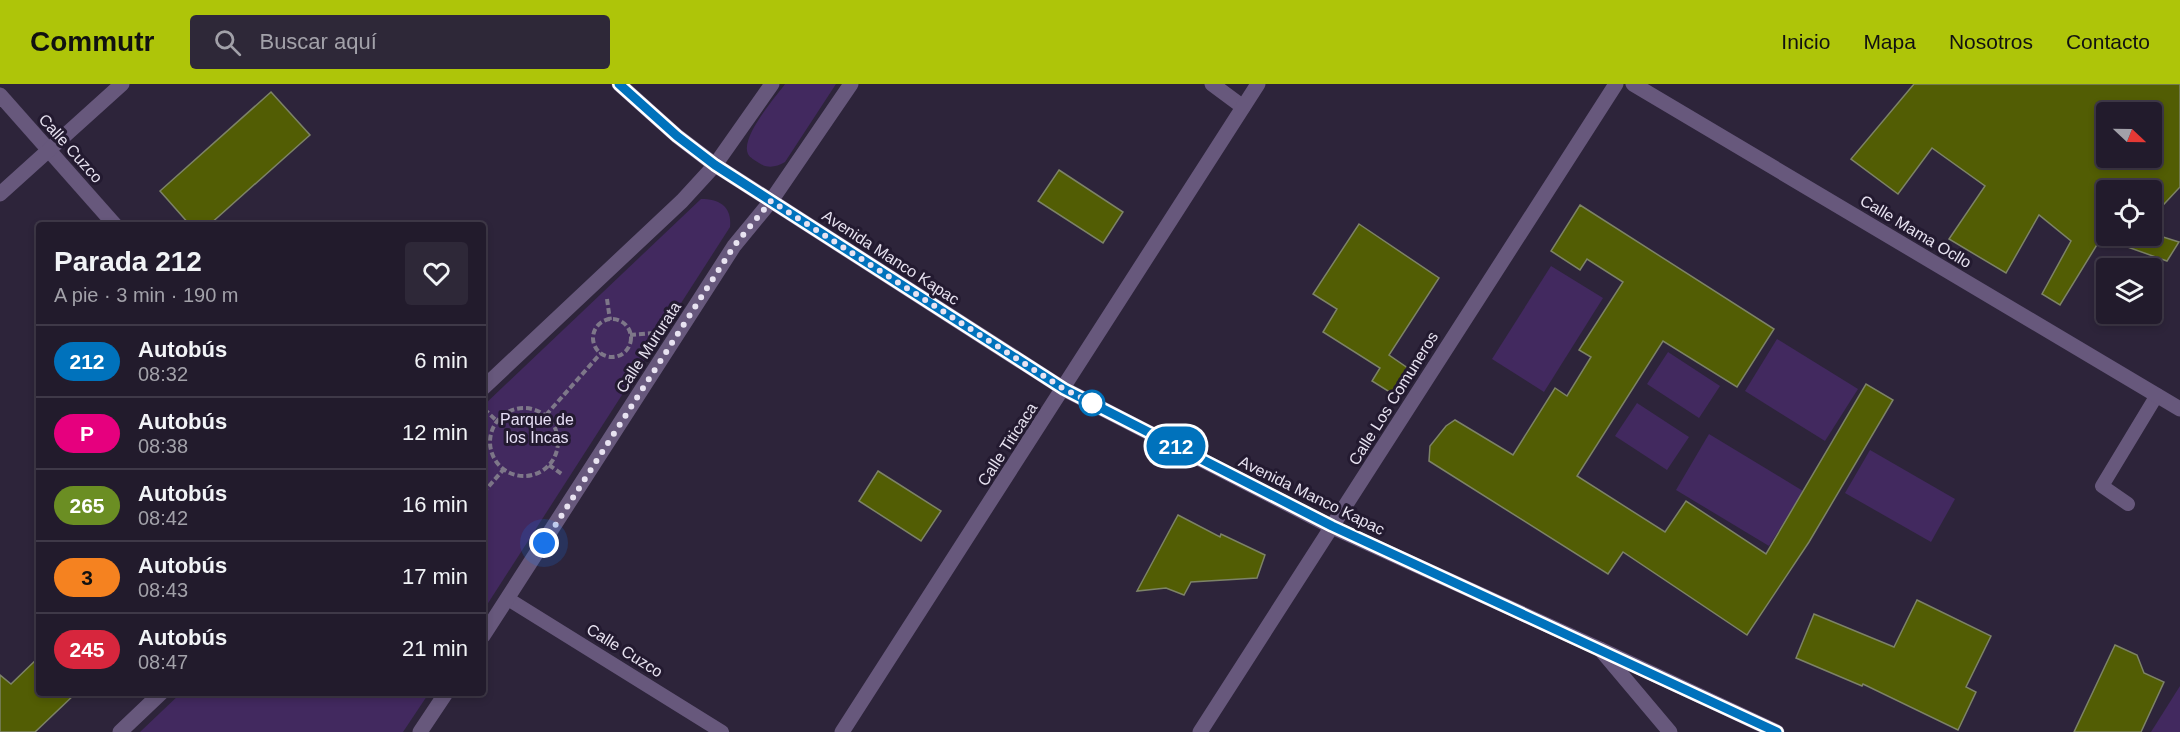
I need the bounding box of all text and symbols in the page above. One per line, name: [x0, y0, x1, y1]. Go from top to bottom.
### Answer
search box: [190, 15, 610, 69]
text: Commutr: [30, 26, 154, 57]
icon: search: [211, 26, 244, 59]
text: Buscar aquí: [259, 29, 377, 54]
text: Inicio: [1781, 30, 1830, 53]
text: Mapa: [1863, 30, 1916, 53]
text: Nosotros: [1949, 30, 2033, 53]
text: Contacto: [2066, 30, 2150, 53]
north arrow: [2096, 102, 2162, 168]
map controls: [2096, 102, 2162, 324]
street label: Calle Cuzco: [35, 111, 106, 186]
button: locate: [2096, 180, 2162, 246]
street label: Calle Mama Ocllo: [1857, 192, 1974, 271]
street label: Avenida Manco Kapac: [819, 207, 962, 308]
button: heart: [405, 242, 468, 305]
text: Parada 212: [54, 246, 202, 277]
button: layers: [2096, 258, 2162, 324]
text: A pie · 3 min · 190 m: [54, 284, 239, 306]
street label: Calle Mururata: [613, 299, 684, 396]
street label: Calle Los Comuneros: [1345, 329, 1441, 468]
text: Autobús: [138, 337, 227, 362]
text: 6 min: [414, 348, 468, 373]
text: 212: [69, 350, 105, 373]
text: 08:32: [138, 363, 188, 385]
unlabelled marker: [1079, 390, 1105, 416]
street label: Calle Titicaca: [974, 400, 1041, 489]
text: Autobús: [138, 409, 227, 434]
park label: Parque de los Incas: [500, 411, 574, 446]
text: 12 min: [402, 420, 468, 445]
text: P: [80, 422, 94, 445]
line badge: 212: [1142, 426, 1210, 466]
text: 08:38: [138, 435, 188, 457]
text: 212: [1158, 435, 1194, 458]
street label: Avenida Manco Kapac: [1236, 453, 1387, 538]
text: Autobús: [138, 481, 227, 506]
text: 16 min: [402, 492, 468, 517]
text: 265: [69, 494, 105, 517]
text: 08:42: [138, 507, 188, 529]
your location: [529, 528, 559, 558]
text: Autobús: [138, 553, 227, 578]
text: 17 min: [402, 564, 468, 589]
text: 3: [81, 566, 93, 589]
text: 08:43: [138, 579, 188, 601]
street label: Calle Cuzco: [584, 620, 666, 681]
text: Autobús: [138, 625, 227, 650]
text: 21 min: [402, 636, 468, 661]
text: 245: [69, 638, 105, 661]
text: 08:47: [138, 651, 188, 673]

